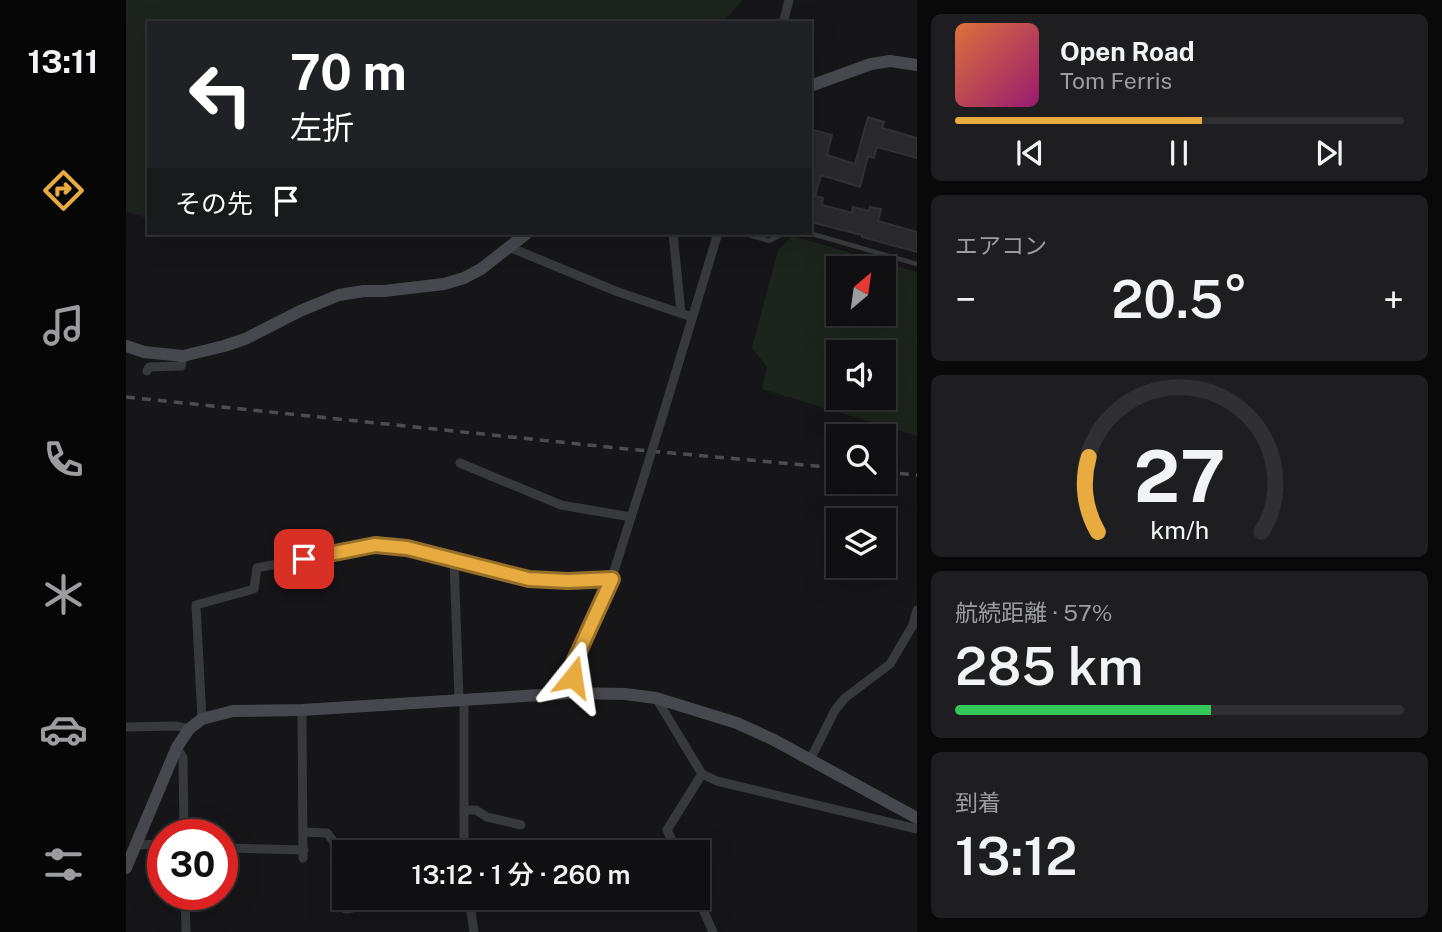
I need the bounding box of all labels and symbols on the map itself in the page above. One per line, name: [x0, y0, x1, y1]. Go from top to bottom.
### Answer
north arrow: [826, 256, 896, 326]
pin: [274, 529, 334, 589]
position arrow: [536, 640, 610, 714]
speed limit sign: 30: [147, 819, 238, 910]

